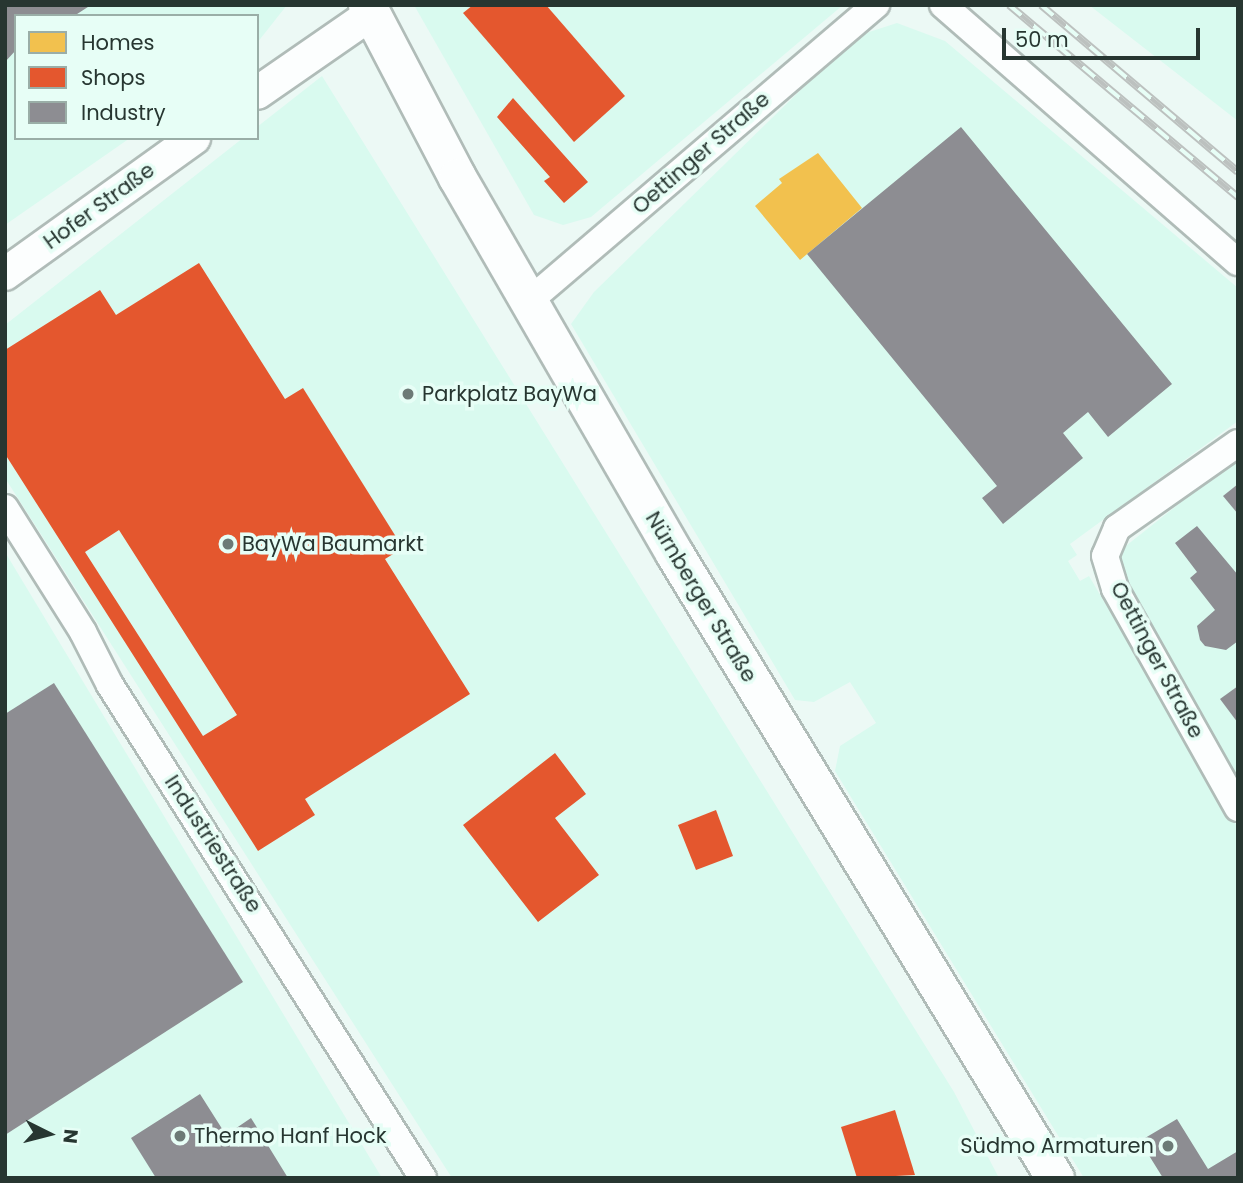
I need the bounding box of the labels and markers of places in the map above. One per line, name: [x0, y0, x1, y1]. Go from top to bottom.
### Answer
place label: Parkplatz BayWa: [422, 381, 597, 407]
marker: Parkplatz BayWa: [400, 386, 416, 402]
place label: BayWa Baumarkt: [242, 531, 424, 557]
marker: BayWa Baumarkt: [220, 536, 236, 552]
place label: Thermo Hanf Hock: [194, 1123, 387, 1149]
marker: Thermo Hanf Hock: [172, 1128, 188, 1144]
place label: Südmo Armaturen: [960, 1133, 1154, 1159]
marker: Südmo Armaturen: [1160, 1138, 1176, 1154]

